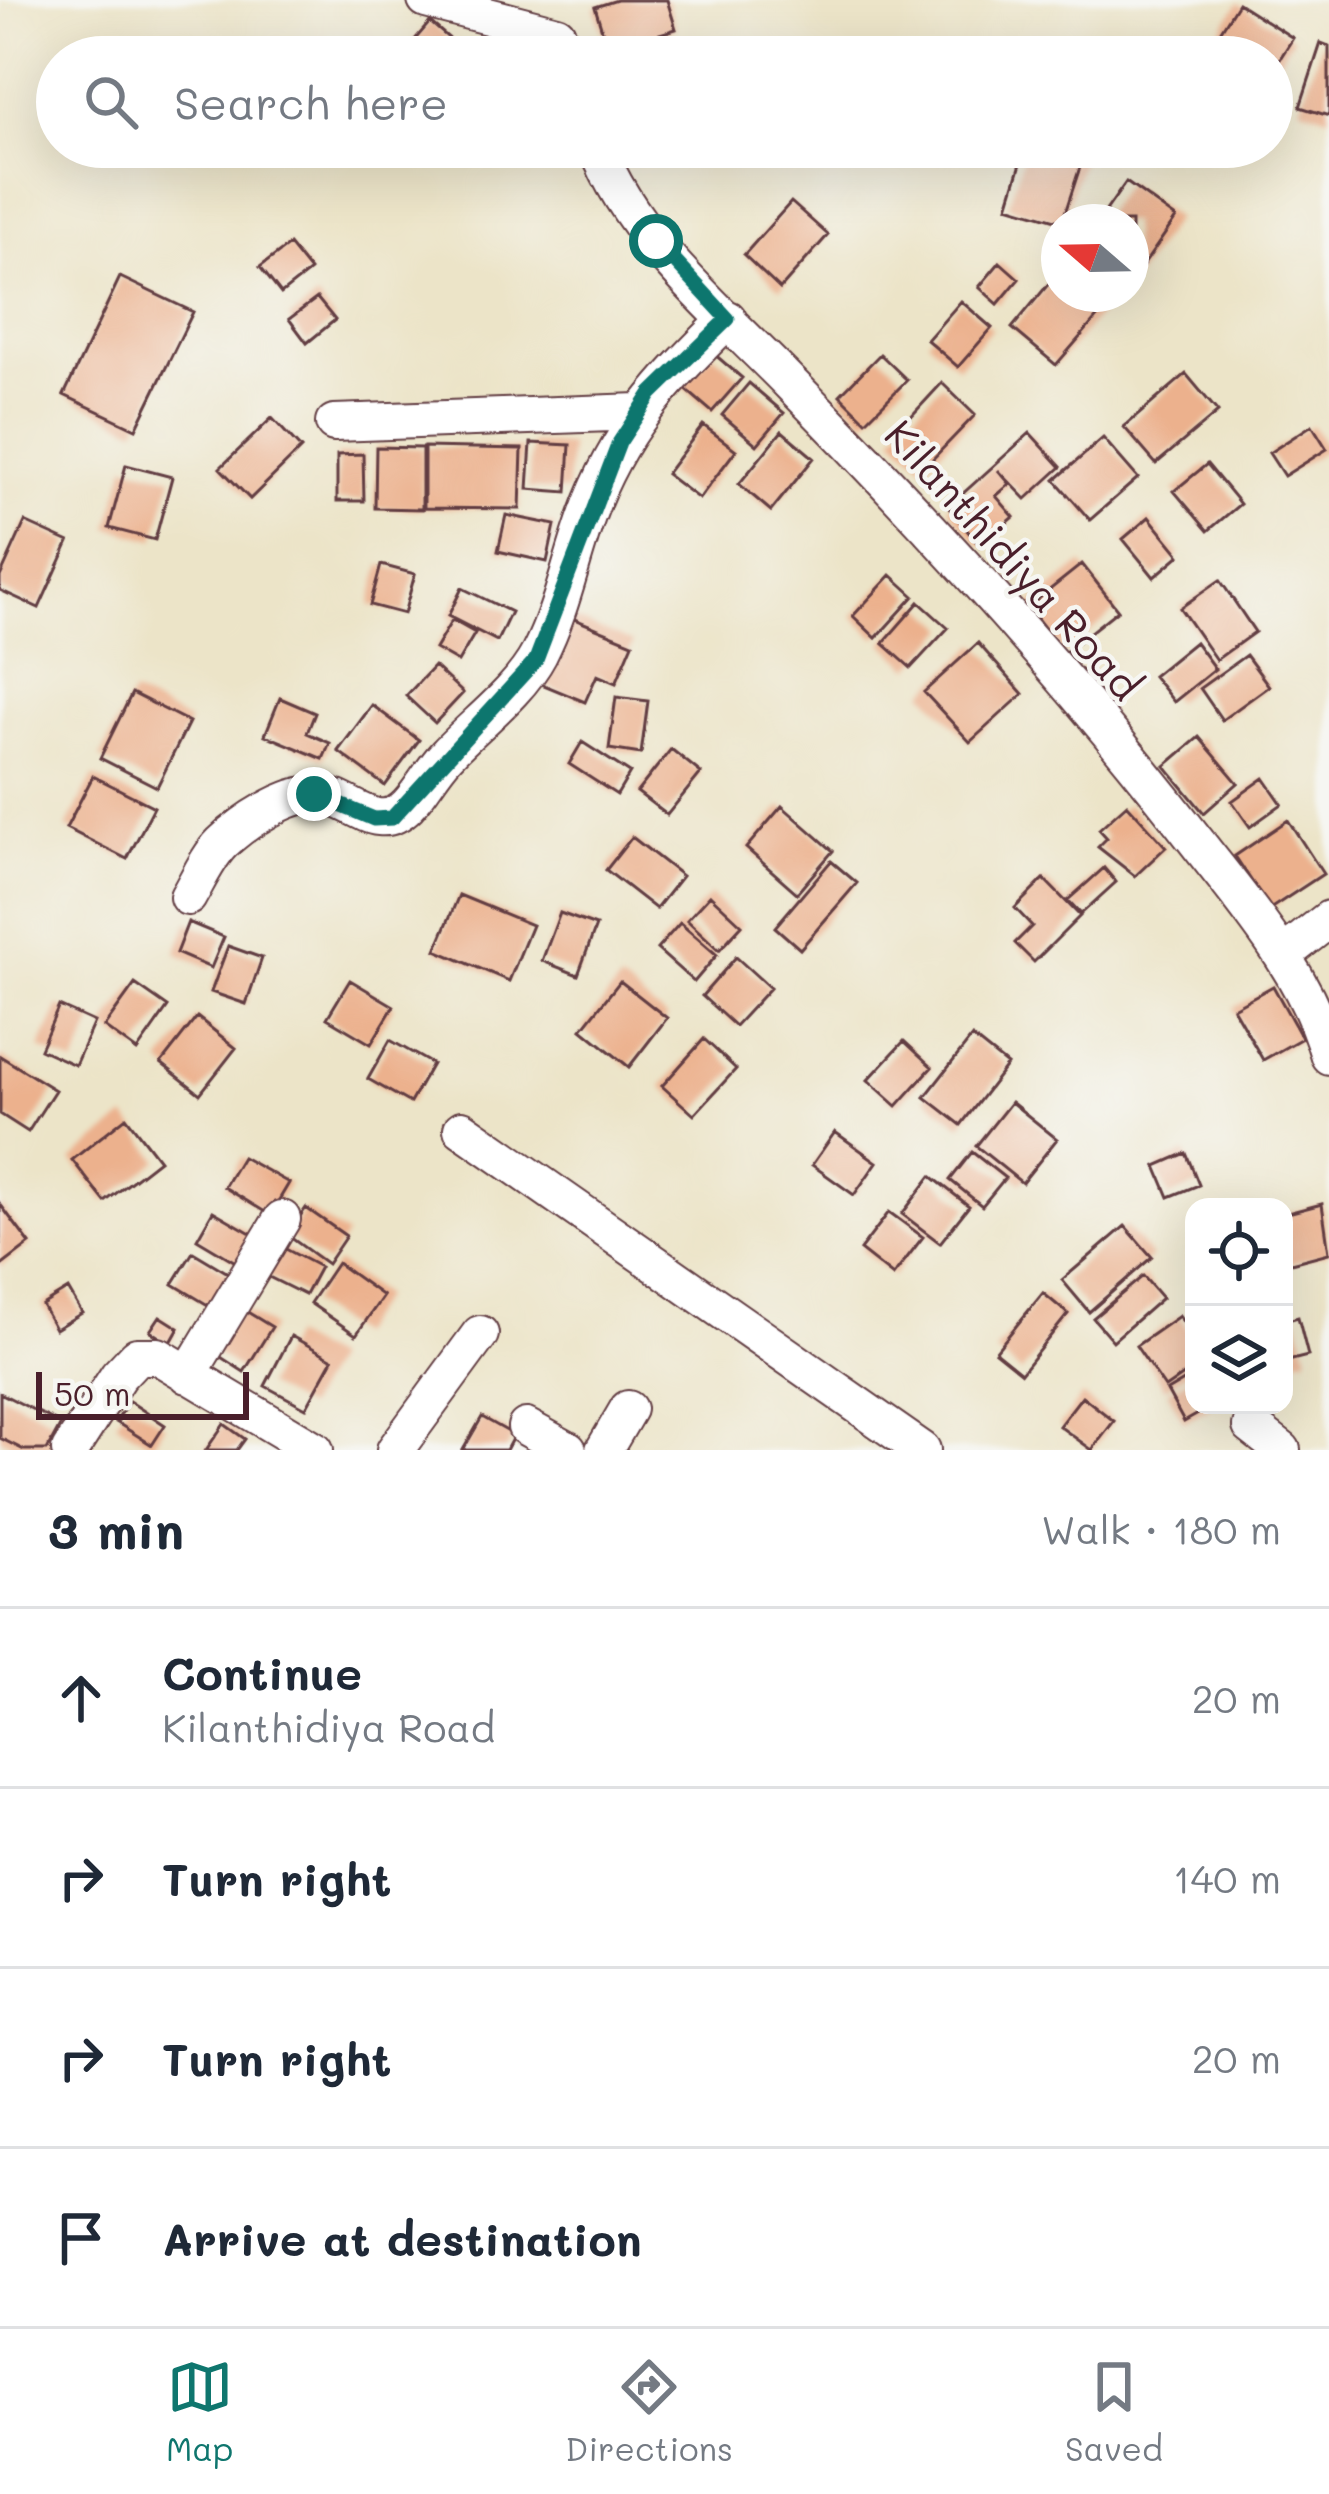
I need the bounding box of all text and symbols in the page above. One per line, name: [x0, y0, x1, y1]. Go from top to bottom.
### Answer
search box: [36, 36, 1293, 168]
icon: search: [78, 69, 144, 135]
text: Search here: [174, 73, 448, 131]
north arrow: [1041, 204, 1149, 312]
route start: [629, 214, 683, 268]
street label: Kilanthidiya Road: [873, 407, 1155, 711]
route end: [287, 767, 341, 821]
map controls: [1185, 1198, 1293, 1414]
button: locate: [1185, 1198, 1293, 1306]
button: layers: [1185, 1306, 1293, 1414]
scale bar: [36, 1366, 249, 1419]
text: 50 m: [54, 1371, 130, 1414]
text: 3 min: [48, 1495, 184, 1562]
text: Walk · 180 m: [1041, 1503, 1281, 1554]
text: Continue: [162, 1643, 362, 1701]
icon: ahead: [48, 1665, 114, 1731]
text: 20 m: [1192, 1672, 1281, 1723]
text: Kilanthidiya Road: [162, 1701, 495, 1752]
icon: right: [48, 1845, 114, 1911]
text: Turn right: [162, 1849, 391, 1907]
text: 140 m: [1173, 1852, 1281, 1903]
icon: right: [48, 2025, 114, 2091]
text: Turn right: [162, 2029, 391, 2087]
text: 20 m: [1192, 2032, 1281, 2083]
icon: arrive: [48, 2205, 114, 2271]
text: Arrive at destination: [162, 2209, 642, 2267]
tab: Map: [166, 2354, 233, 2469]
tab: Directions: [565, 2354, 733, 2469]
tab: Saved: [1065, 2354, 1163, 2469]

